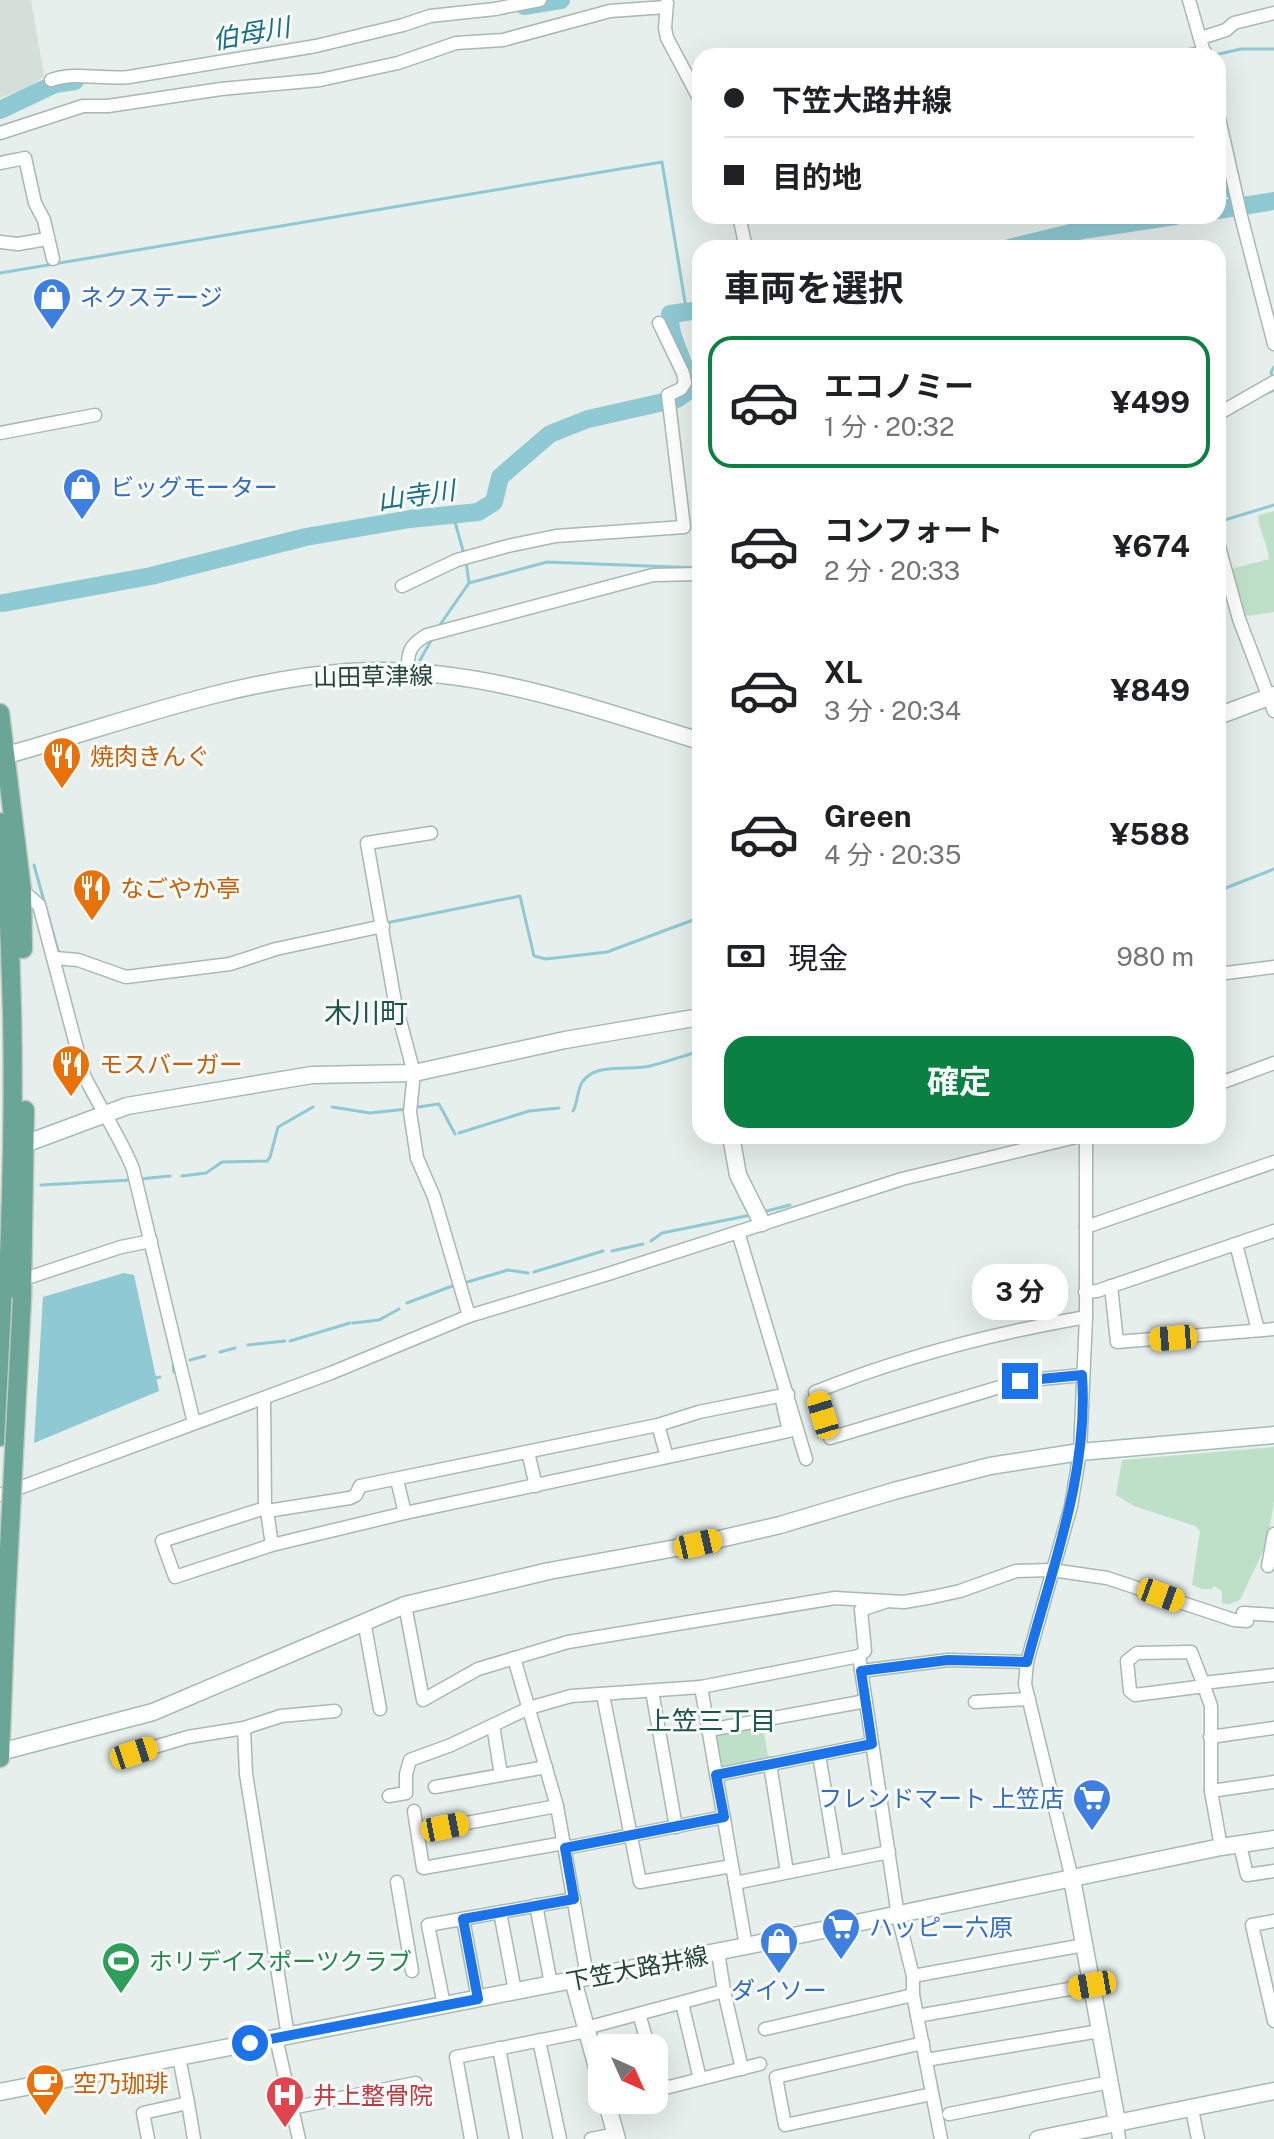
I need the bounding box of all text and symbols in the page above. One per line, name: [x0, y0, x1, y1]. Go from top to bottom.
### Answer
water label: 伯母川: [210, 10, 295, 55]
text: 下笠大路井線: [772, 82, 952, 118]
text: 目的地: [772, 159, 862, 195]
text: 車両を選択: [724, 267, 904, 309]
shop icon: ネクステージ: [31, 276, 73, 331]
place label: ネクステージ: [80, 283, 223, 311]
icon: car: [728, 366, 800, 438]
text: エコノミー: [824, 368, 974, 404]
text: ¥499: [1111, 384, 1190, 420]
text: 1 分 · 20:32: [824, 411, 954, 442]
shop icon: ビッグモーター: [61, 466, 103, 521]
place label: ビッグモーター: [110, 473, 278, 501]
water label: 山寺川: [375, 474, 460, 516]
icon: car: [728, 510, 800, 582]
text: コンフォート: [824, 512, 1003, 548]
text: ¥674: [1113, 528, 1190, 564]
text: 2 分 · 20:33: [824, 555, 960, 586]
icon: car: [728, 654, 800, 726]
text: XL: [824, 654, 863, 690]
street label: 山田草津線: [313, 661, 433, 691]
text: ¥849: [1111, 672, 1190, 708]
text: 3 分 · 20:34: [824, 695, 961, 726]
restaurant icon: 焼肉きんぐ: [41, 735, 83, 790]
place label: 焼肉きんぐ: [90, 742, 210, 770]
icon: car: [728, 798, 800, 870]
text: Green: [824, 798, 911, 834]
text: ¥588: [1110, 816, 1190, 852]
text: 4 分 · 20:35: [824, 839, 961, 870]
restaurant icon: なごやか亭: [71, 867, 113, 922]
place label: なごやか亭: [120, 874, 240, 902]
icon: cash: [724, 934, 768, 978]
text: 現金: [788, 940, 848, 976]
text: 980 m: [1117, 941, 1194, 972]
district label: 木川町: [324, 996, 408, 1029]
button: 確定: [724, 1036, 1194, 1128]
restaurant icon: モスバーガー: [50, 1043, 92, 1098]
place label: モスバーガー: [99, 1050, 243, 1078]
callout: 3 分: [972, 1265, 1068, 1321]
text: 3 分: [995, 1276, 1045, 1307]
car: [1148, 1324, 1198, 1352]
route end: [1002, 1363, 1038, 1399]
car: [805, 1389, 841, 1441]
car: [672, 1527, 724, 1561]
car: [1134, 1576, 1188, 1614]
district label: 上笠三丁目: [646, 1705, 776, 1736]
car: [107, 1734, 161, 1772]
supermarket icon: フレンドマート 上笠店: [1071, 1777, 1113, 1832]
place label: フレンドマート 上笠店: [818, 1784, 1064, 1812]
car: [419, 1811, 471, 1843]
supermarket icon: ハッピー六原: [820, 1906, 862, 1961]
place label: ハッピー六原: [869, 1913, 1013, 1941]
shop icon: ダイソー: [758, 1920, 800, 1975]
sports icon: ホリデイスポーツクラブ: [100, 1940, 142, 1995]
street label: 下笠大路井線: [564, 1941, 710, 1995]
place label: ホリデイスポーツクラブ: [149, 1947, 412, 1975]
car: [1066, 1969, 1118, 2001]
place label: ダイソー: [731, 1976, 827, 2004]
route start: [232, 2025, 268, 2061]
north arrow: [588, 2034, 668, 2114]
map controls: [588, 2034, 668, 2114]
cafe icon: 空乃珈琲: [24, 2062, 66, 2117]
place label: 空乃珈琲: [73, 2069, 169, 2097]
hospital icon: 井上整骨院: [264, 2074, 306, 2129]
place label: 井上整骨院: [313, 2081, 433, 2109]

